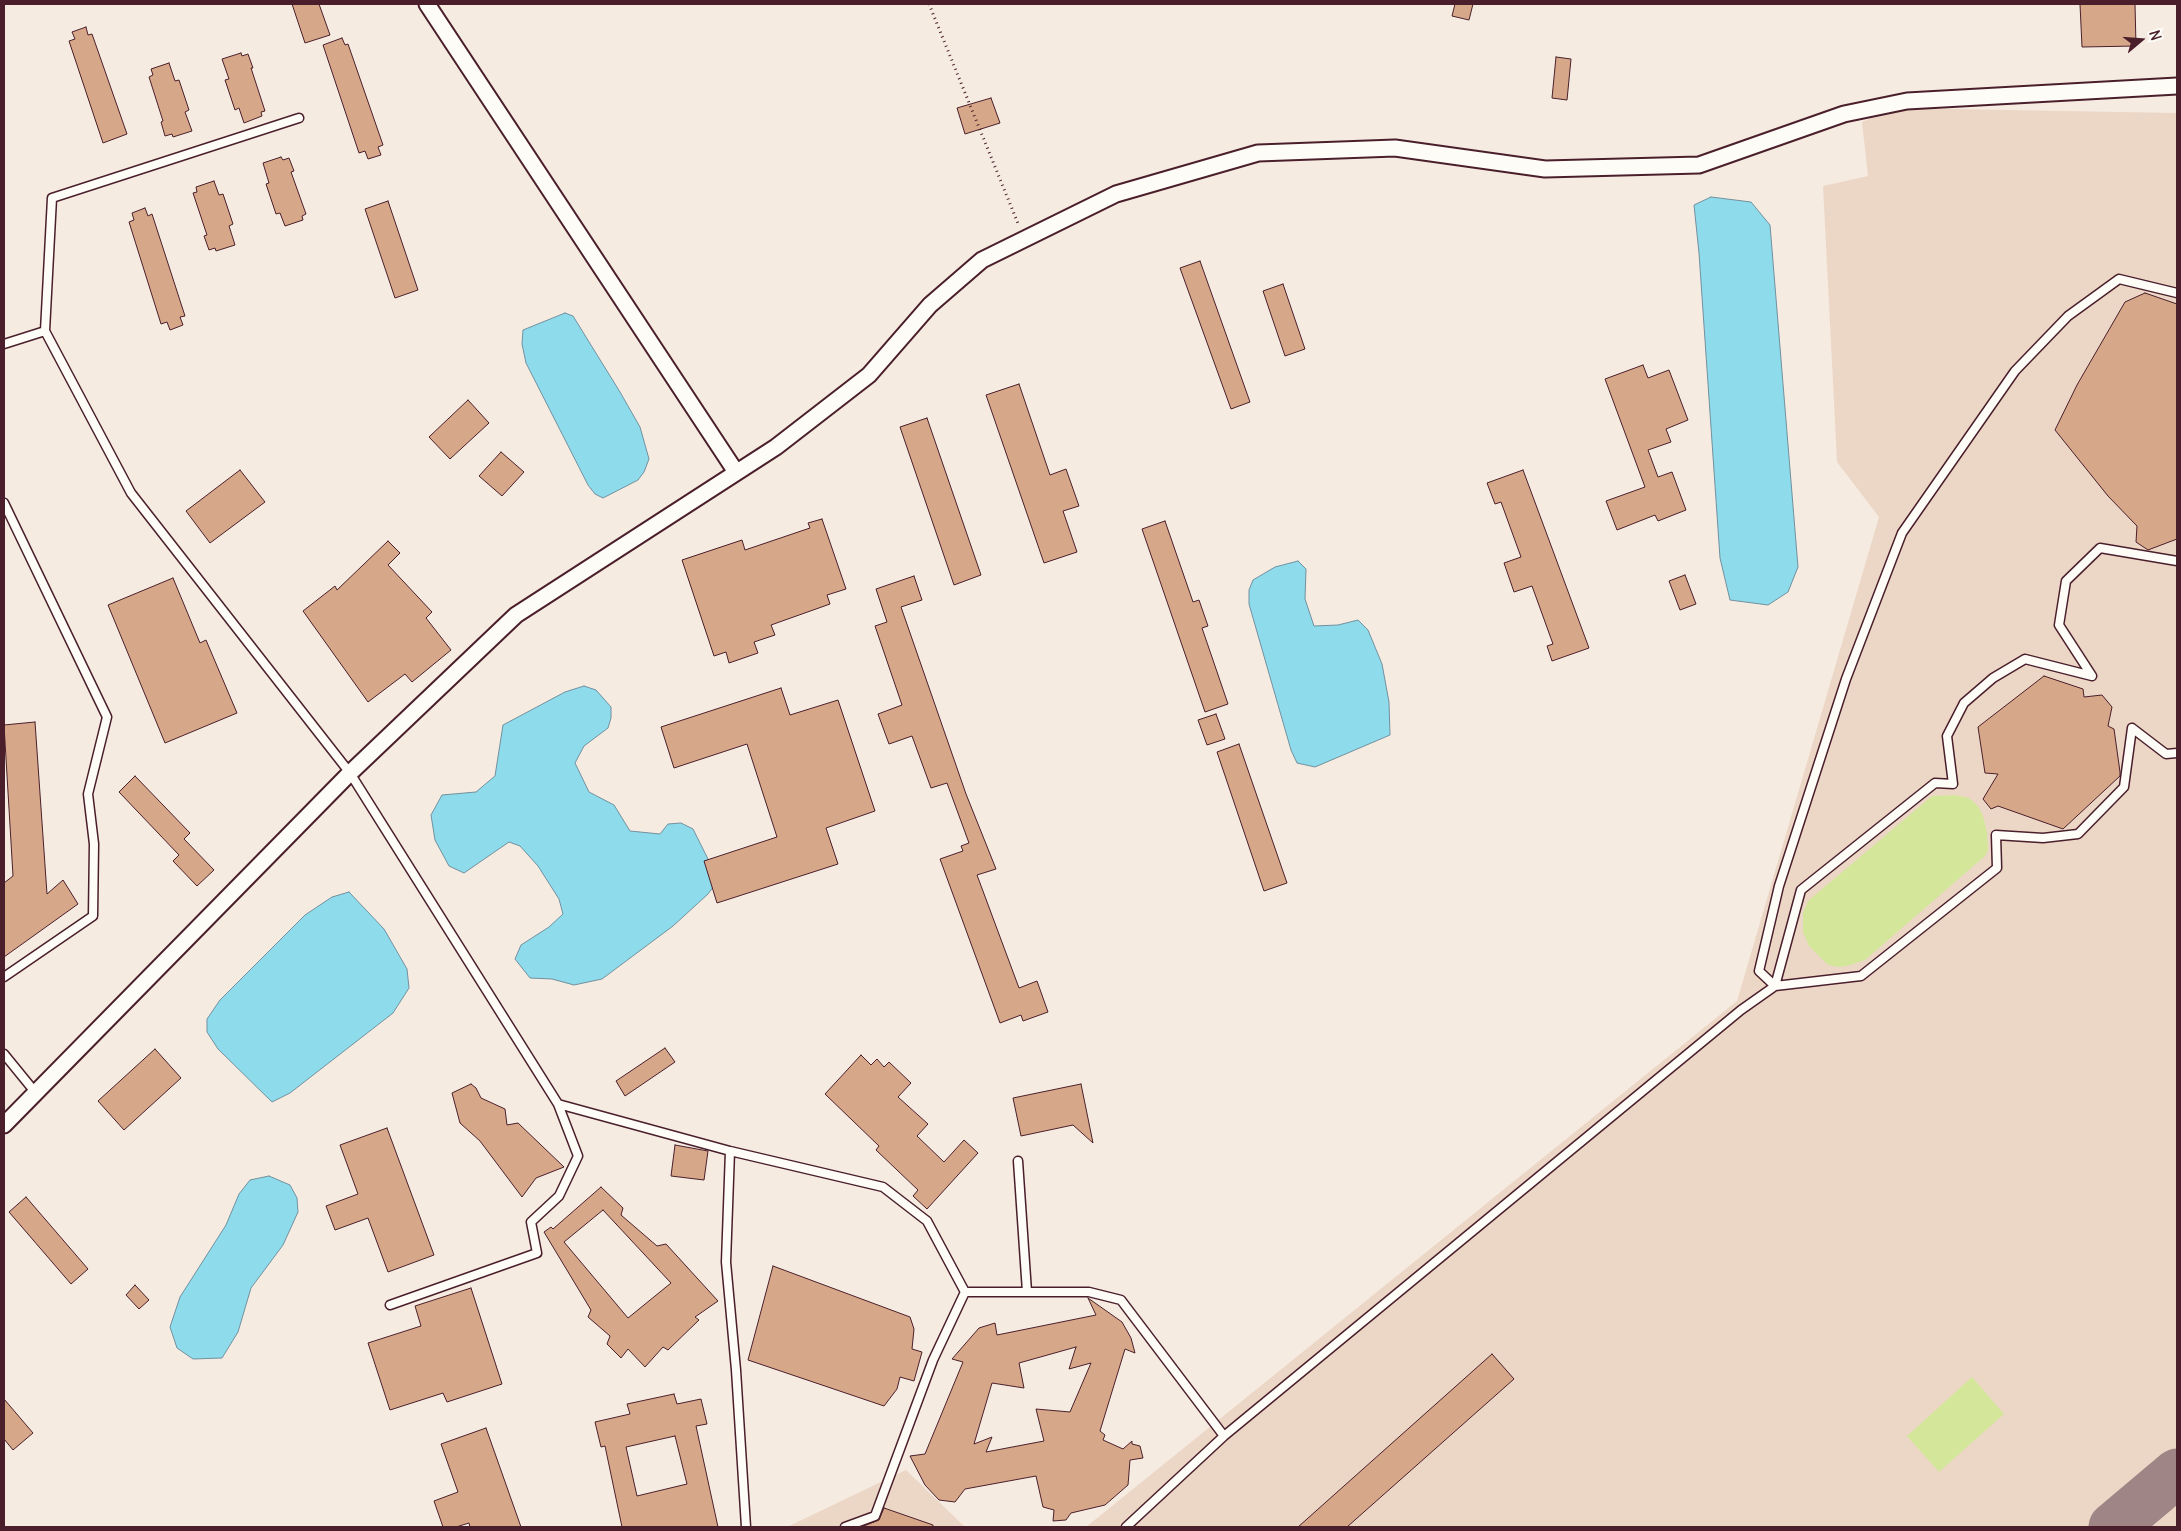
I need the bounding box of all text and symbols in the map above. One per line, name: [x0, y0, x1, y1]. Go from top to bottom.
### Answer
north arrow: [2116, 15, 2166, 65]
text: N: [2145, 28, 2165, 43]

